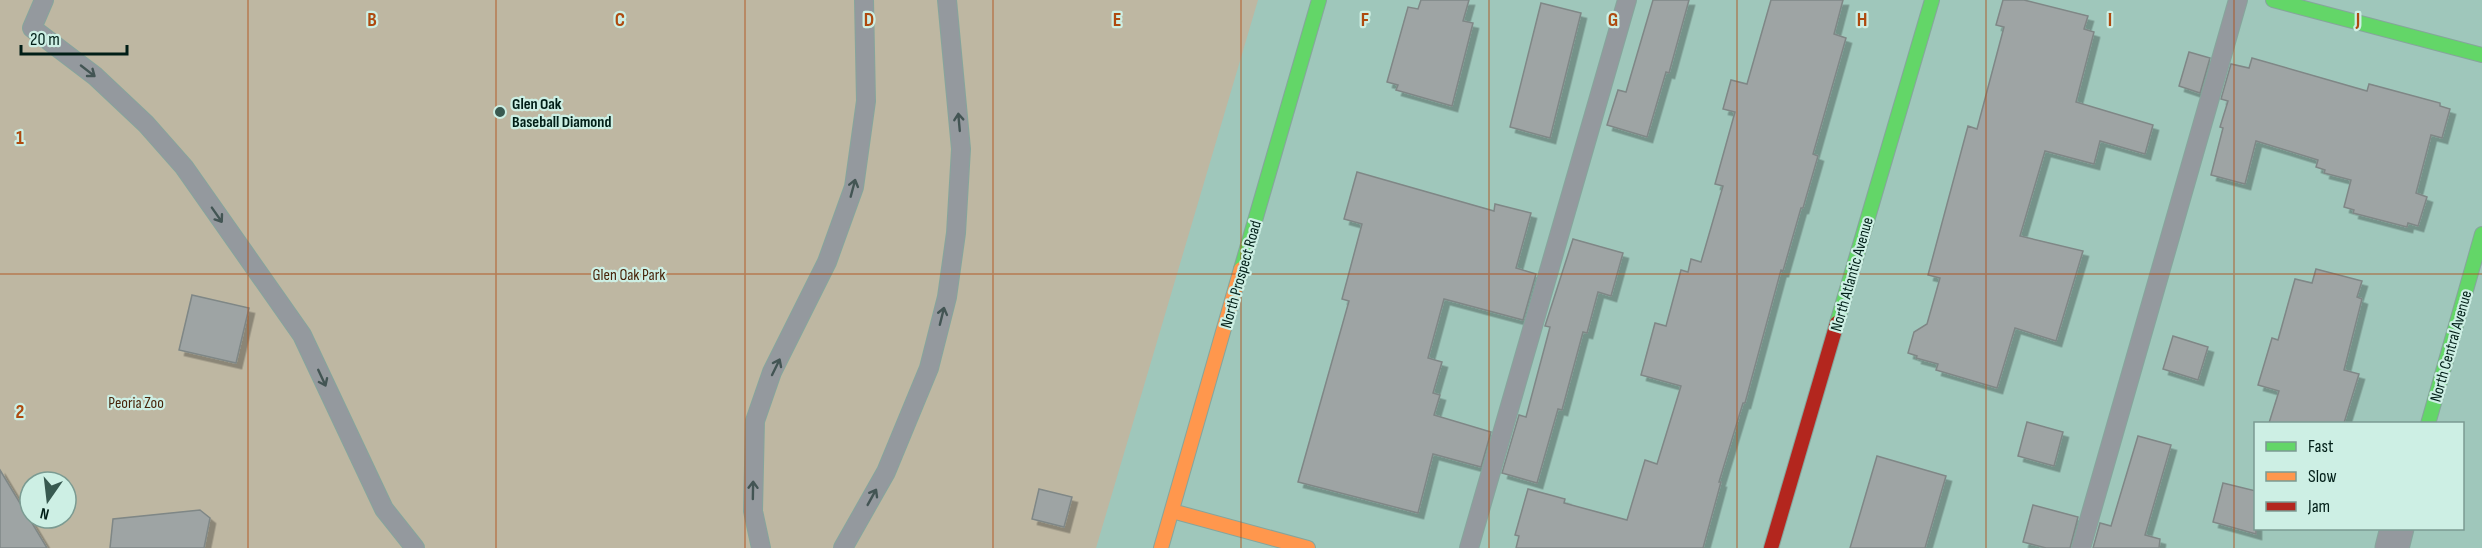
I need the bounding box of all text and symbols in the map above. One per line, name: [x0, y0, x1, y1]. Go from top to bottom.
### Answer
text: B: [367, 8, 377, 32]
text: C: [615, 8, 625, 32]
text: D: [864, 8, 874, 32]
text: E: [1113, 8, 1121, 32]
text: F: [1361, 8, 1369, 32]
text: G: [1608, 8, 1618, 32]
text: H: [1857, 8, 1867, 32]
text: I: [2108, 8, 2112, 32]
text: J: [2355, 8, 2360, 32]
scale bar: [21, 18, 128, 56]
text: 20 m: [30, 29, 60, 50]
one-way arrow: [79, 64, 95, 77]
place label: Glen Oak Baseball Diamond: [512, 95, 611, 132]
marker: Glen Oak Baseball Diamond: [493, 105, 507, 119]
one-way arrow: [953, 113, 964, 133]
text: 1: [16, 126, 24, 150]
one-way arrow: [847, 179, 859, 198]
one-way arrow: [211, 206, 223, 222]
street label: North Atlantic Avenue: [1827, 215, 1878, 334]
street label: North Prospect Road: [1217, 219, 1266, 330]
park label: Glen Oak Park: [593, 266, 665, 285]
street label: North Central Avenue: [2426, 289, 2476, 404]
one-way arrow: [937, 307, 948, 326]
one-way arrow: [770, 358, 782, 376]
one-way arrow: [317, 369, 329, 387]
park label: Peoria Zoo: [108, 394, 164, 413]
text: 2: [16, 400, 24, 424]
legend: [2254, 422, 2464, 530]
text: Fast: [2308, 436, 2334, 457]
text: Slow: [2308, 466, 2337, 487]
north arrow: [18, 470, 78, 530]
one-way arrow: [748, 481, 759, 501]
one-way arrow: [866, 489, 878, 506]
text: Jam: [2307, 496, 2330, 517]
text: N: [38, 503, 51, 523]

